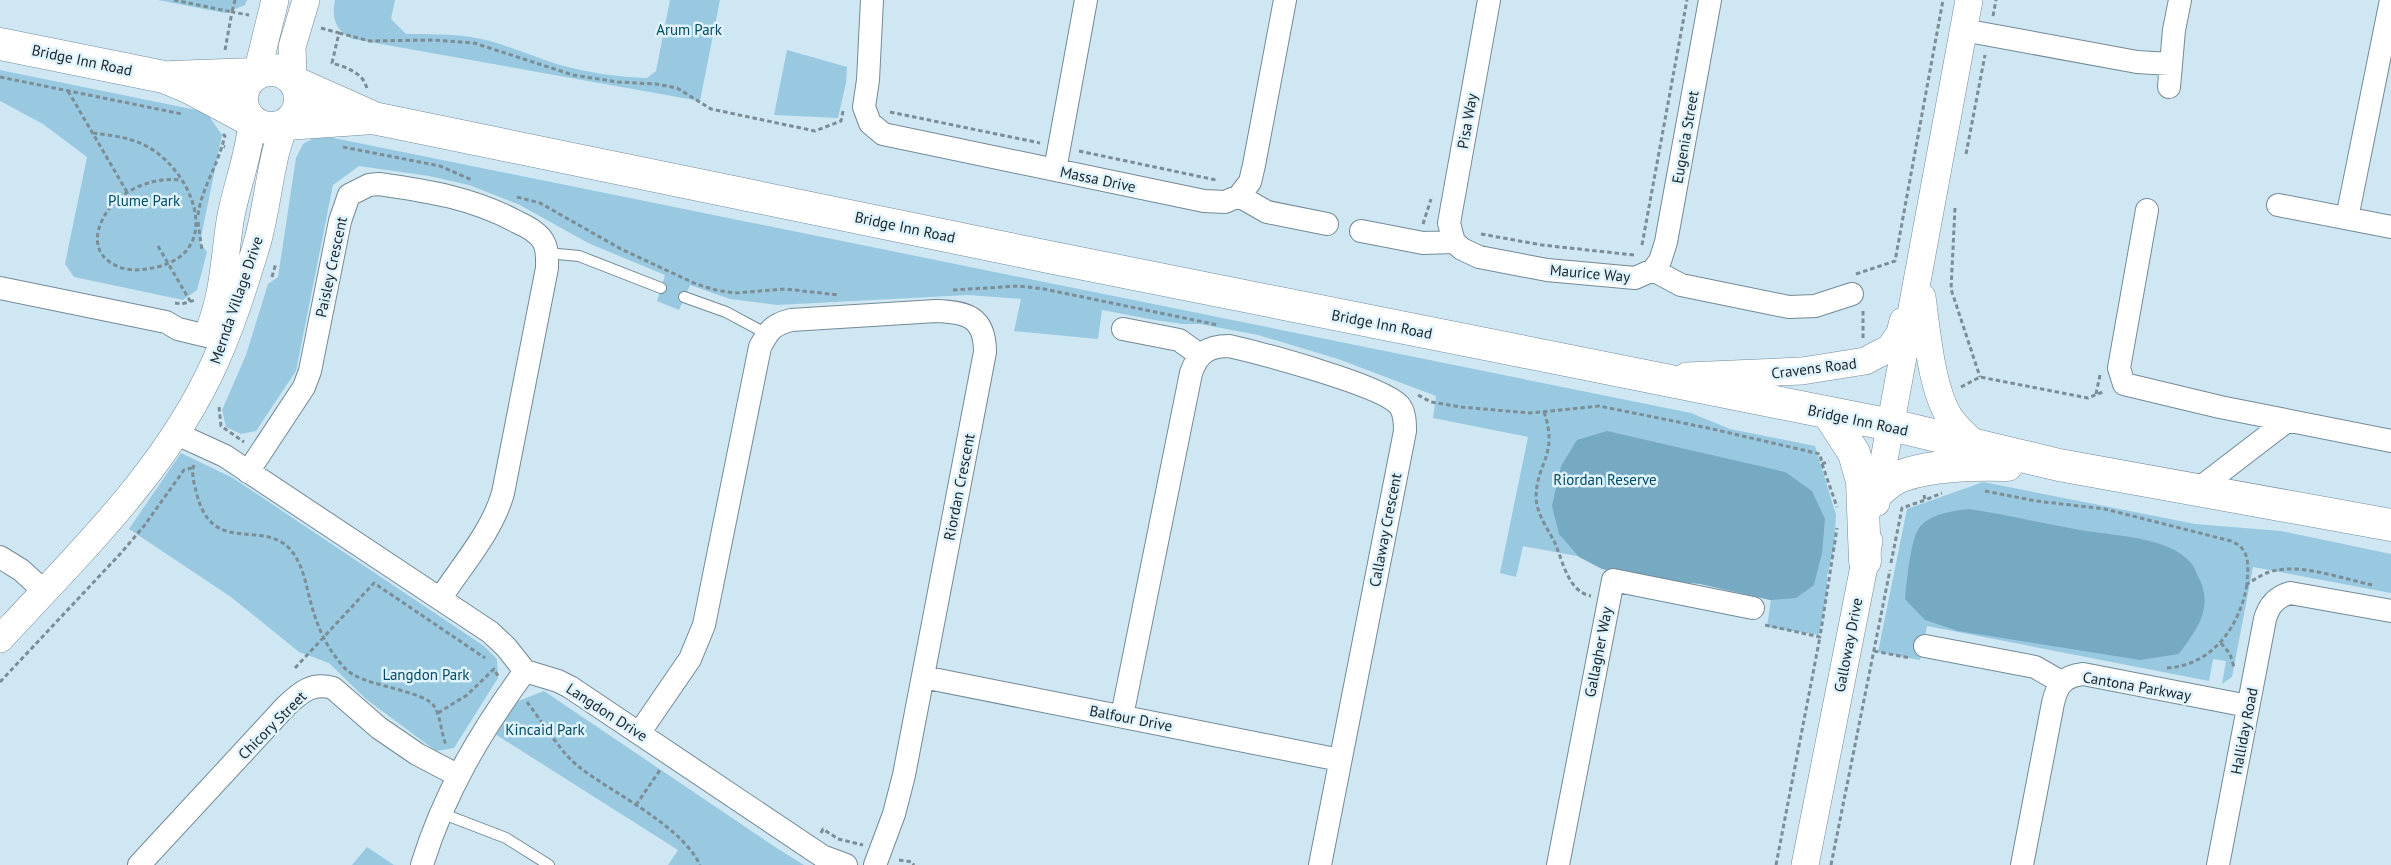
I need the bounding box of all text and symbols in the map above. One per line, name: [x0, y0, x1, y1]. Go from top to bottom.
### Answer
park label: Arum Park: [656, 20, 723, 39]
street label: Bridge Inn Road: [30, 40, 134, 80]
street label: Eugenia Street: [1668, 89, 1702, 185]
street label: Pisa Way: [1453, 92, 1481, 150]
street label: Massa Drive: [1058, 162, 1138, 196]
park label: Plume Park: [108, 191, 181, 210]
street label: Bridge Inn Road: [853, 207, 957, 247]
street label: Paisley Crescent: [311, 215, 351, 319]
street label: Mernda Village Drive: [205, 234, 267, 366]
street label: Maurice Way: [1549, 260, 1631, 286]
street label: Bridge Inn Road: [1330, 305, 1434, 343]
street label: Cravens Road: [1770, 353, 1858, 383]
street label: Bridge Inn Road: [1806, 400, 1910, 440]
street label: Riordan Crescent: [939, 432, 979, 542]
park label: Riordan Reserve: [1553, 470, 1657, 489]
street label: Callaway Crescent: [1365, 471, 1405, 589]
street label: Galloway Drive: [1830, 596, 1866, 694]
street label: Gallagher Way: [1580, 605, 1616, 699]
park label: Langdon Park: [382, 665, 470, 684]
street label: Cantona Parkway: [2081, 667, 2193, 705]
street label: Langdon Drive: [563, 679, 651, 745]
street label: Halliday Road: [2226, 686, 2262, 776]
street label: Chicory Street: [234, 687, 310, 763]
street label: Balfour Drive: [1088, 701, 1174, 735]
park label: Kincaid Park: [505, 720, 585, 739]

